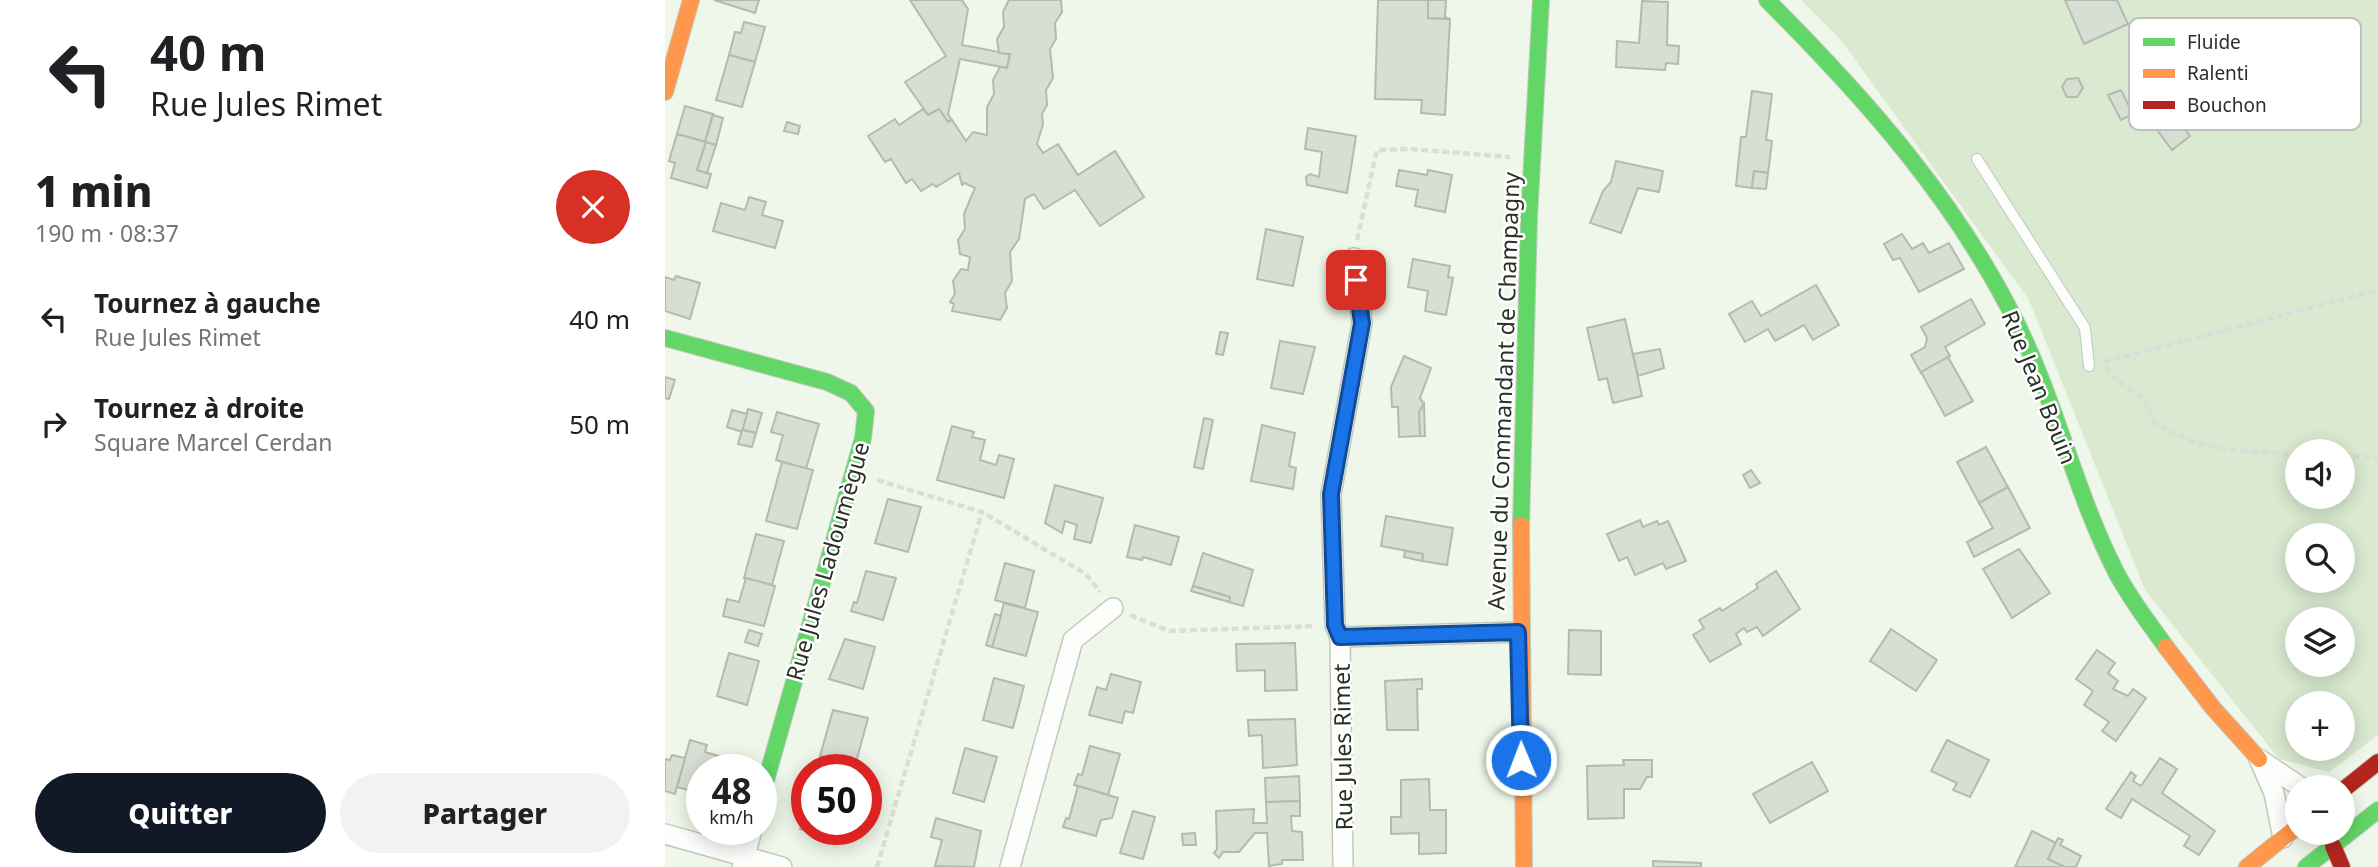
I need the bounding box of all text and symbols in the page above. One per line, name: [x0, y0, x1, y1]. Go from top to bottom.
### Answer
legend: [2129, 18, 2361, 130]
text: 40 m: [150, 19, 267, 85]
icon: left: [35, 28, 126, 119]
text: Fluide: [2187, 29, 2241, 55]
text: Ralenti: [2187, 60, 2249, 86]
text: Rue Jules Rimet: [150, 82, 382, 125]
text: Bouchon: [2187, 92, 2267, 118]
text: 1 min: [35, 162, 152, 219]
button: close: [556, 170, 630, 244]
street label: Avenue du Commandant de Champagny: [1479, 171, 1527, 611]
text: 190 m · 08:37: [35, 217, 179, 249]
pin: [1326, 250, 1386, 310]
icon: arrive: [1337, 261, 1375, 299]
text: Tournez à gauche: [94, 285, 321, 321]
icon: left: [35, 300, 73, 338]
text: 40 m: [569, 301, 630, 337]
street label: Rue Jean Bouin: [1995, 305, 2085, 469]
text: Rue Jules Rimet: [94, 321, 261, 353]
text: Tournez à droite: [94, 390, 304, 426]
icon: right: [35, 405, 73, 443]
text: 50 m: [569, 406, 630, 442]
text: Square Marcel Cerdan: [94, 426, 332, 458]
street label: Rue Jules Ladoumègue: [778, 438, 876, 684]
map controls: [2285, 439, 2355, 845]
button: sound: [2285, 439, 2355, 509]
button: search: [2285, 523, 2355, 593]
button: layers: [2285, 607, 2355, 677]
street label: Rue Jules Rimet: [1325, 663, 1359, 831]
button: +: [2285, 691, 2355, 761]
position arrow: [1484, 723, 1558, 797]
speed limit sign: 50: [791, 754, 882, 845]
text: 48: [711, 767, 752, 814]
button: Quitter: [35, 773, 326, 853]
button: Partager: [340, 773, 630, 853]
button: −: [2285, 775, 2355, 845]
text: km/h: [709, 805, 754, 829]

